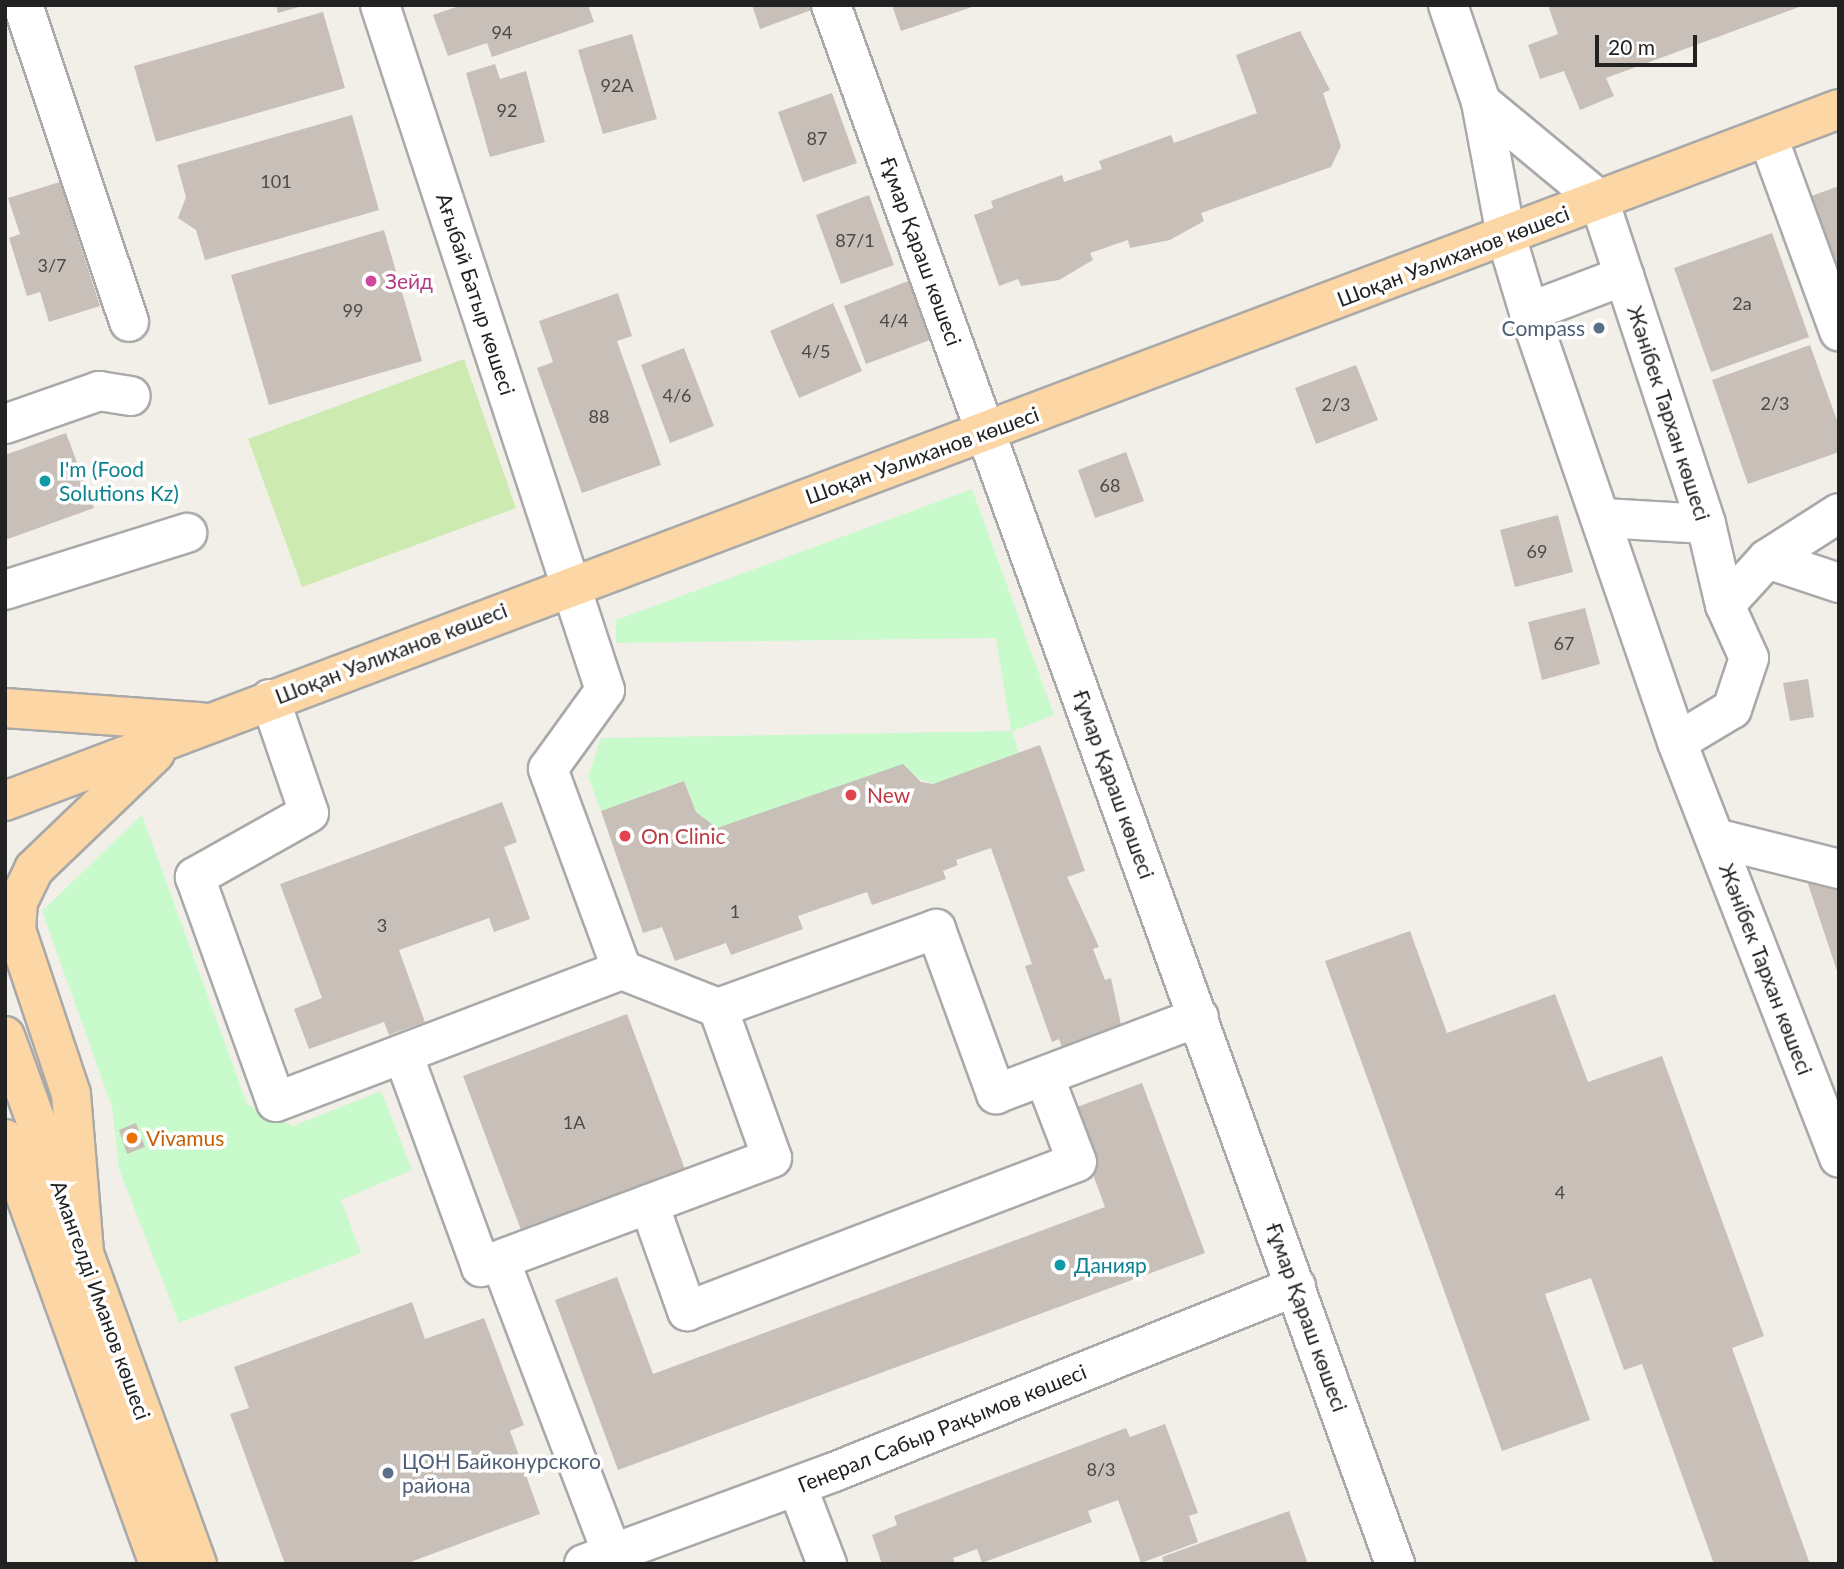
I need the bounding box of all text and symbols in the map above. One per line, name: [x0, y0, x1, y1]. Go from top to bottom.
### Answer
house number: 94: [492, 21, 512, 43]
scale bar: [1599, 21, 1700, 65]
text: 20 m: [1608, 34, 1655, 59]
house number: 92А: [600, 74, 634, 96]
house number: 92: [497, 99, 517, 121]
house number: 87: [807, 127, 827, 149]
street label: Ғұмар Қараш көшесі: [875, 153, 967, 349]
house number: 101: [260, 170, 292, 192]
street label: Ағыбай Батыр көшесі: [431, 190, 521, 398]
street label: Шоқан Уәлиханов көшесі: [1333, 200, 1573, 312]
house number: 87/1: [835, 229, 875, 251]
house number: 3/7: [37, 254, 67, 276]
place label: Зейд: [385, 268, 433, 294]
marker: Зейд: [363, 273, 379, 289]
house number: 2а: [1732, 292, 1752, 314]
house number: 99: [343, 299, 363, 321]
street label: Жәнібек Тархан көшесі: [1622, 302, 1716, 524]
house number: 4/4: [879, 309, 909, 331]
place label: Compass: [1502, 315, 1585, 341]
marker: Compass: [1591, 320, 1607, 336]
house number: 4/5: [801, 340, 831, 362]
house number: 4/6: [662, 384, 692, 406]
house number: 2/3: [1760, 392, 1790, 414]
house number: 2/3: [1321, 393, 1351, 415]
street label: Шоқан Уәлиханов көшесі: [802, 401, 1042, 509]
house number: 88: [589, 405, 609, 427]
place label: I'm (Food Solutions Kz): [59, 456, 179, 506]
marker: I'm (Food Solutions Kz): [37, 473, 53, 489]
house number: 68: [1100, 474, 1120, 496]
house number: 69: [1527, 540, 1547, 562]
street label: Шоқан Уәлиханов көшесі: [271, 597, 511, 709]
house number: 67: [1554, 632, 1574, 654]
street label: Ғұмар Қараш көшесі: [1068, 686, 1160, 882]
place label: New: [867, 782, 910, 808]
marker: New: [841, 785, 861, 805]
place label: On Clinic: [641, 823, 726, 849]
marker: On Clinic: [615, 826, 635, 846]
street label: Жәнібек Тархан көшесі: [1714, 860, 1818, 1078]
house number: 1: [730, 900, 740, 922]
house number: 3: [377, 914, 387, 936]
house number: 1А: [563, 1111, 585, 1133]
place label: Vivamus: [146, 1125, 224, 1151]
marker: Vivamus: [124, 1130, 140, 1146]
street label: Амангелді Иманов көшесі: [46, 1177, 156, 1423]
house number: 4: [1555, 1181, 1565, 1203]
street label: Ғұмар Қараш көшесі: [1261, 1219, 1353, 1415]
place label: Данияр: [1074, 1252, 1147, 1278]
marker: Данияр: [1052, 1257, 1068, 1273]
street label: Генерал Сабыр Рақымов көшесі: [794, 1358, 1090, 1498]
place label: ЦОН Байконурского района: [402, 1448, 601, 1498]
house number: 8/3: [1086, 1458, 1116, 1480]
marker: ЦОН Байконурского района: [380, 1465, 396, 1481]

